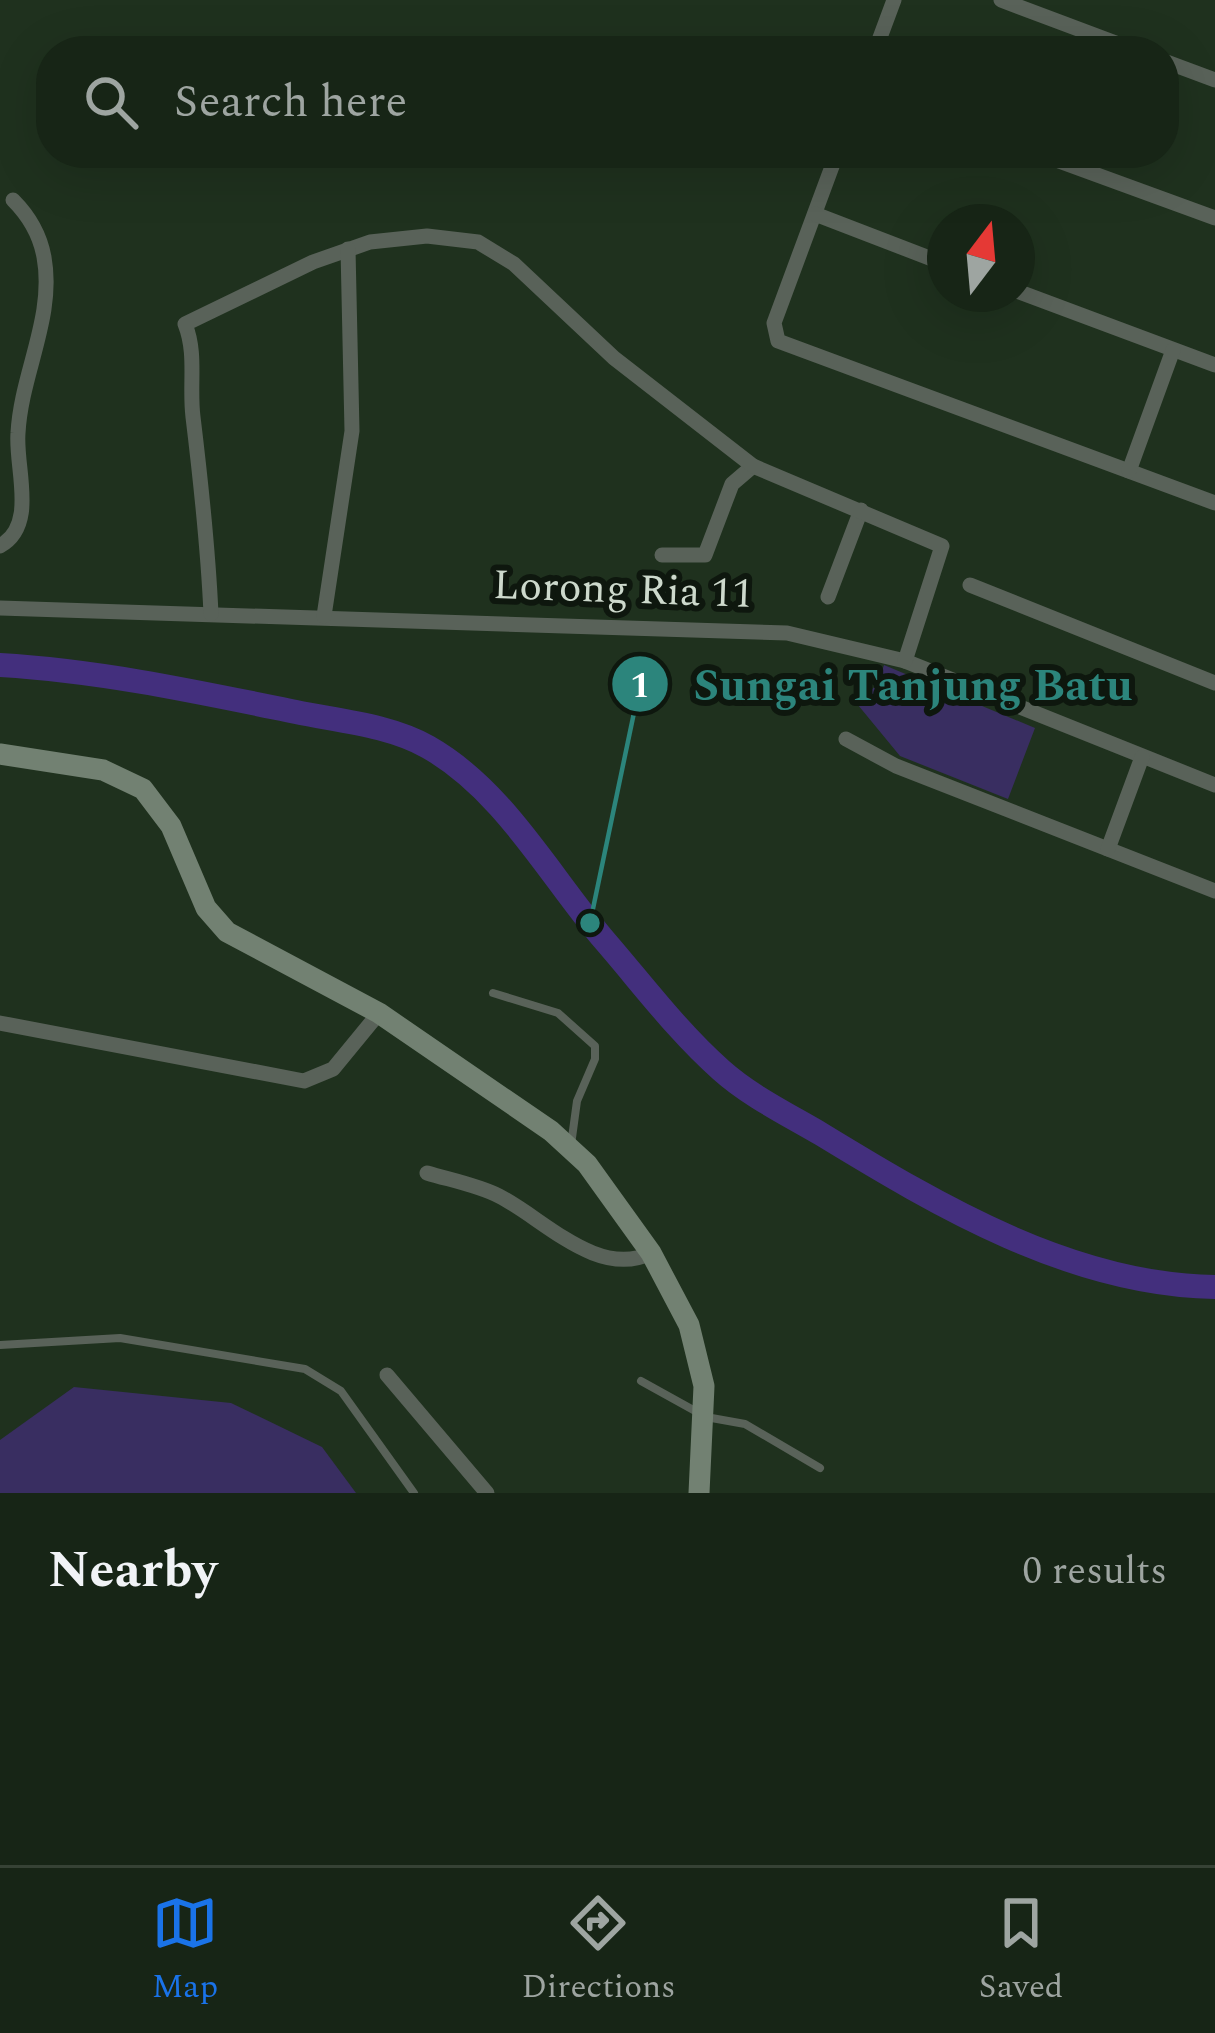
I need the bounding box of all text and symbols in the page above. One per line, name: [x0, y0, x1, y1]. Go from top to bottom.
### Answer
search box: [36, 36, 1179, 168]
text: Search here: [174, 68, 407, 137]
icon: search: [78, 69, 144, 135]
north arrow: [927, 204, 1035, 312]
street label: Lorong Ria 11: [492, 554, 754, 626]
callout: Sungai Tanjung Batu: [610, 644, 1156, 725]
text: Sungai Tanjung Batu: [694, 652, 1132, 721]
text: 1: [630, 659, 650, 714]
text: Nearby: [48, 1532, 217, 1610]
text: 0 results: [1023, 1542, 1167, 1601]
tab: Map: [152, 1890, 218, 2012]
tab: Directions: [521, 1890, 675, 2012]
tab: Saved: [979, 1890, 1063, 2012]

